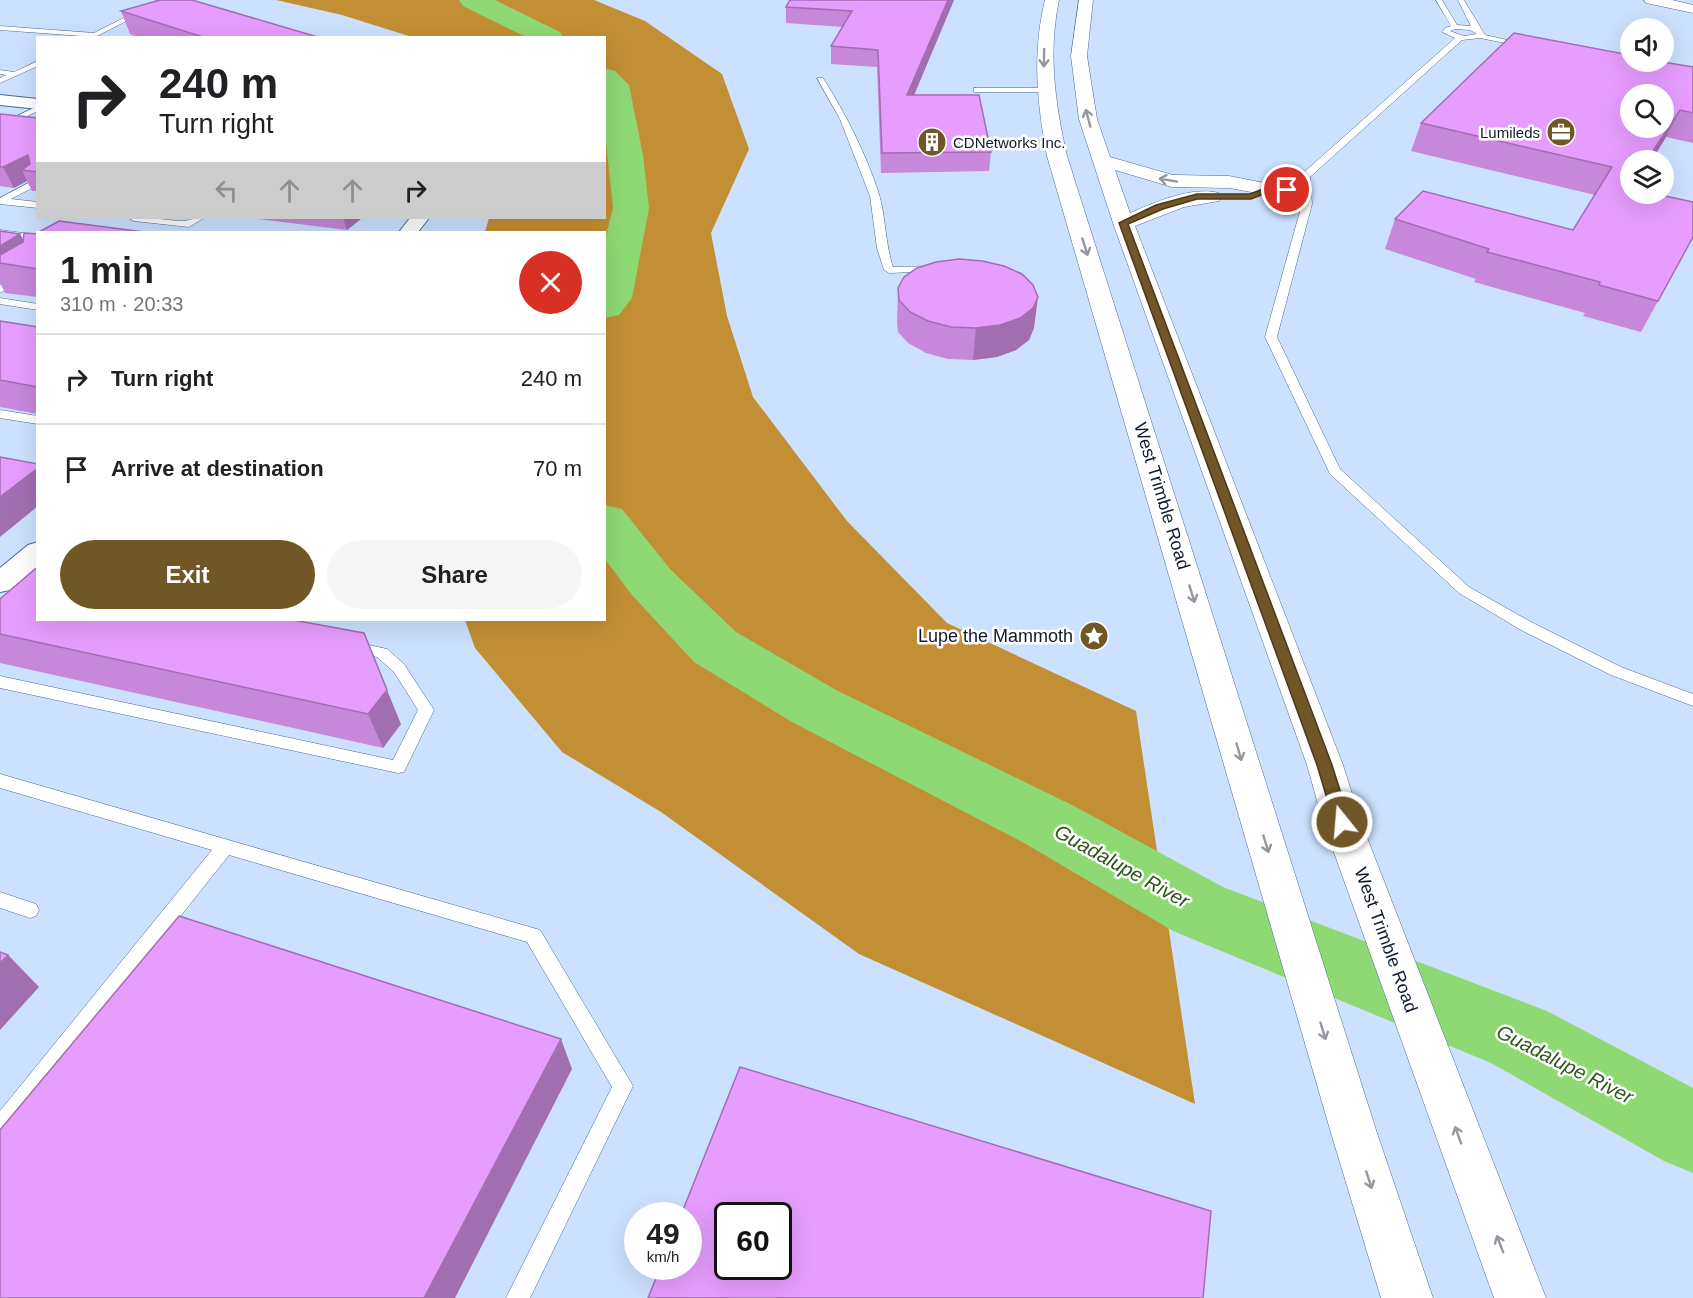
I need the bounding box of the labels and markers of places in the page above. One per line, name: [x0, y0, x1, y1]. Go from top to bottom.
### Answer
office icon: Lumileds: [1545, 116, 1577, 148]
place label: Lumileds: [1480, 124, 1540, 141]
building icon: CDNetworks Inc.: [916, 126, 948, 158]
place label: CDNetworks Inc.: [953, 134, 1066, 151]
pin: [1261, 164, 1312, 215]
place icon: Lupe the Mammoth: [1078, 620, 1110, 652]
place label: Lupe the Mammoth: [918, 626, 1073, 646]

